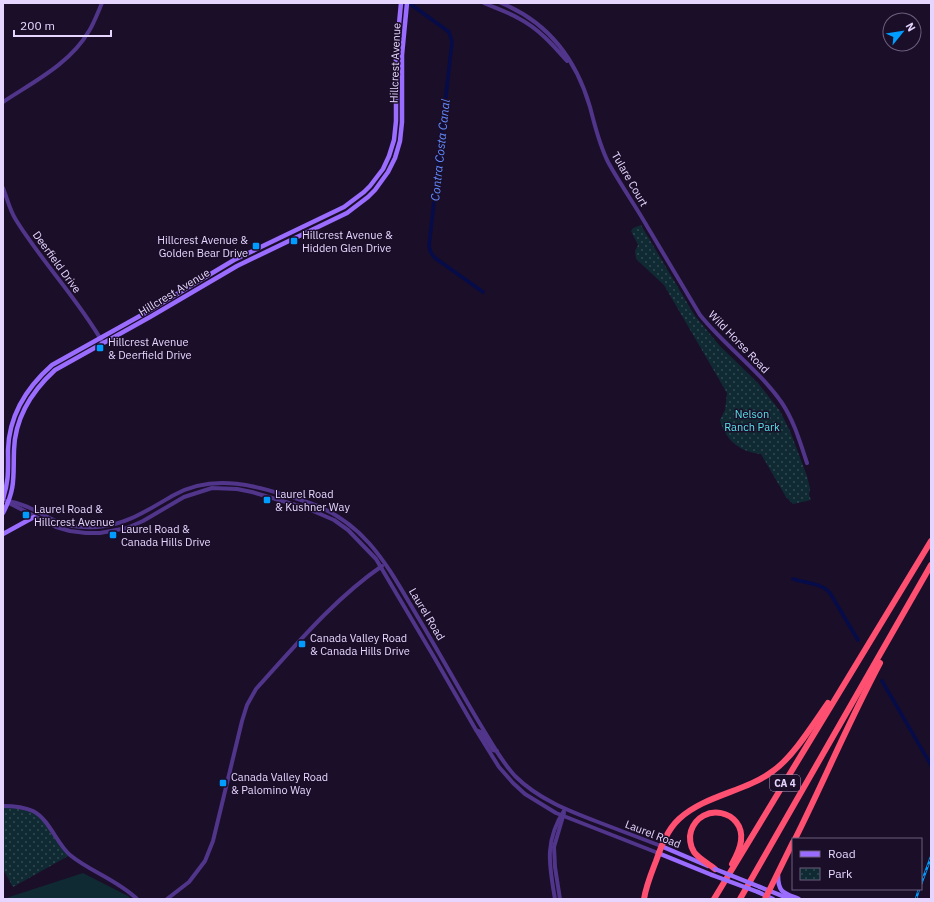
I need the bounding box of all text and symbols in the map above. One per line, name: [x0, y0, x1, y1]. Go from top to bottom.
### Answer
scale bar: [14, 12, 111, 38]
north arrow: [882, 12, 922, 52]
text: 200 m: [20, 18, 55, 33]
text: N: [903, 20, 919, 34]
street label: Hillcrest Avenue: [387, 23, 403, 103]
water label: Contra Costa Canal: [427, 97, 453, 202]
street label: Tulare Court: [609, 149, 651, 209]
street label: Deerfield Drive: [30, 228, 84, 296]
place label: Hillcrest Avenue & Hidden Glen Drive: [302, 228, 393, 255]
place label: Hillcrest Avenue & Golden Bear Drive: [157, 233, 248, 260]
marker: Hillcrest Avenue & Hidden Glen Drive: [289, 236, 299, 246]
marker: Hillcrest Avenue & Golden Bear Drive: [251, 241, 261, 251]
street label: Hillcrest Avenue: [136, 265, 212, 319]
street label: Wild Horse Road: [706, 308, 772, 376]
place label: Hillcrest Avenue & Deerfield Drive: [108, 335, 192, 362]
marker: Hillcrest Avenue & Deerfield Drive: [95, 343, 105, 353]
park label: Nelson Ranch Park: [724, 407, 780, 434]
place label: Laurel Road & Kushner Way: [275, 487, 350, 514]
marker: Laurel Road & Kushner Way: [262, 495, 272, 505]
place label: Laurel Road & Hillcrest Avenue: [34, 502, 114, 529]
marker: Laurel Road & Hillcrest Avenue: [21, 510, 31, 520]
place label: Laurel Road & Canada Hills Drive: [121, 522, 211, 549]
marker: Laurel Road & Canada Hills Drive: [108, 530, 118, 540]
street label: Laurel Road: [406, 585, 448, 643]
place label: Canada Valley Road & Canada Hills Drive: [310, 631, 410, 658]
marker: Canada Valley Road & Canada Hills Drive: [297, 639, 307, 649]
place label: Canada Valley Road & Palomino Way: [231, 770, 328, 797]
road number: CA 4: [770, 775, 800, 791]
marker: Canada Valley Road & Palomino Way: [218, 778, 228, 788]
street label: Laurel Road: [623, 817, 683, 851]
legend: [792, 838, 922, 890]
text: Road: [828, 846, 856, 861]
text: Park: [828, 866, 853, 881]

